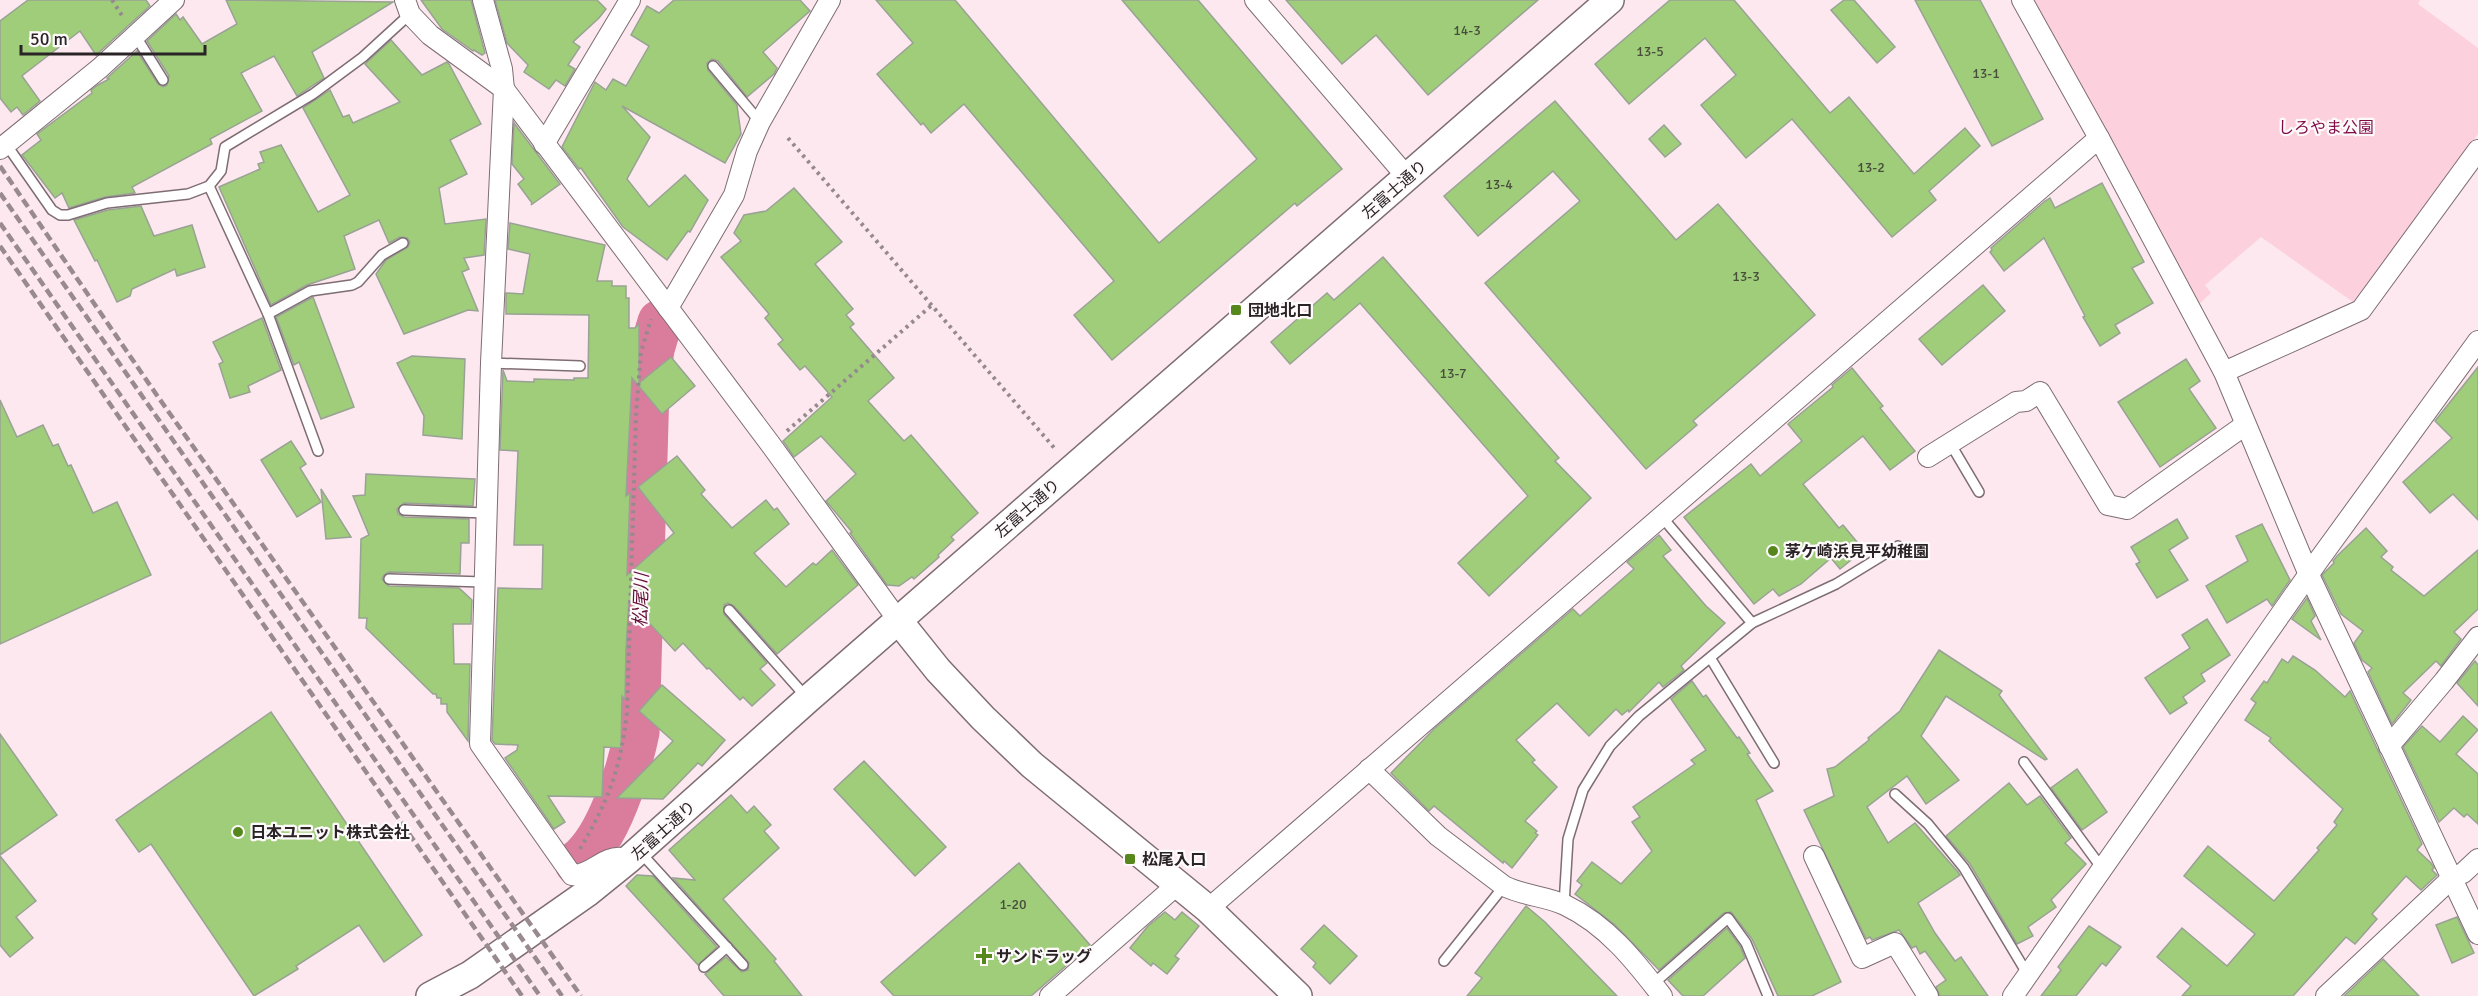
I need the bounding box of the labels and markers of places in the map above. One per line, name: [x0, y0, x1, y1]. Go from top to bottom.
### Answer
place label: 団地北口: [1248, 301, 1312, 321]
marker: 団地北口: [1229, 303, 1243, 317]
place label: 茅ケ崎浜見平幼稚園: [1785, 542, 1929, 562]
marker: 茅ケ崎浜見平幼稚園: [1766, 544, 1780, 558]
place label: 日本ユニット株式会社: [250, 823, 410, 843]
marker: 日本ユニット株式会社: [231, 825, 245, 839]
place label: 松尾入口: [1142, 850, 1206, 870]
marker: 松尾入口: [1123, 852, 1137, 866]
place label: サンドラッグ: [996, 947, 1092, 967]
marker: サンドラッグ: [977, 949, 991, 963]

